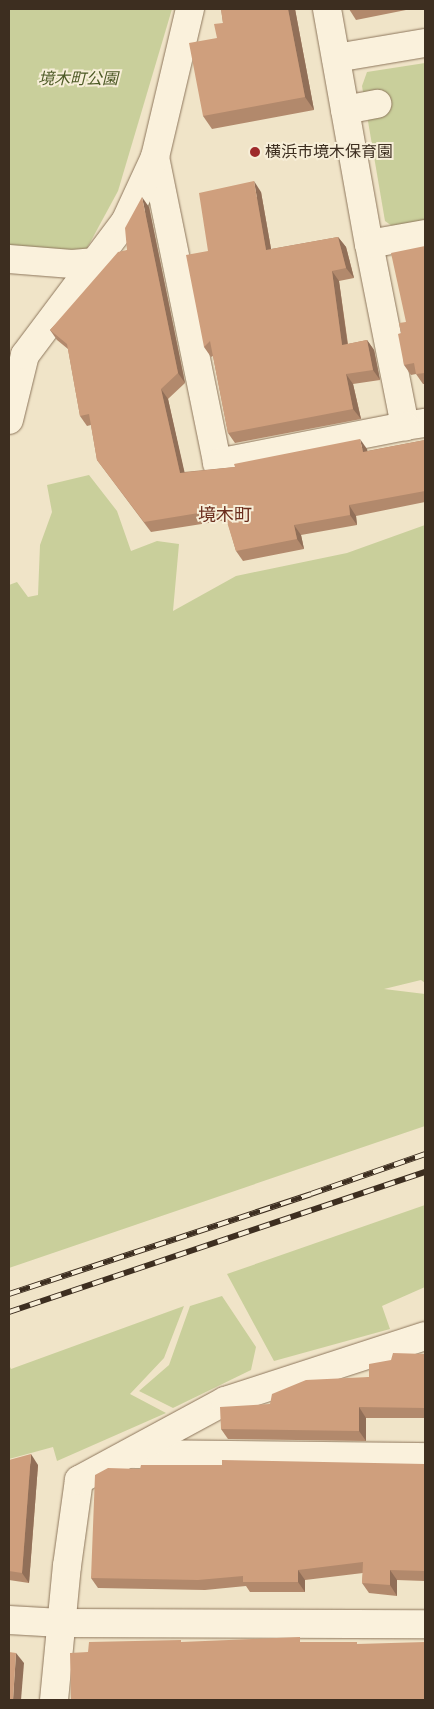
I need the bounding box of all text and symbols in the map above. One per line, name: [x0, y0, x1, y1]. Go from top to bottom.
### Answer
park label: 境木町公園: [38, 69, 118, 89]
place label: 横浜市境木保育園: [265, 142, 393, 162]
marker: 横浜市境木保育園: [249, 146, 261, 158]
district label: 境木町: [198, 504, 252, 526]

